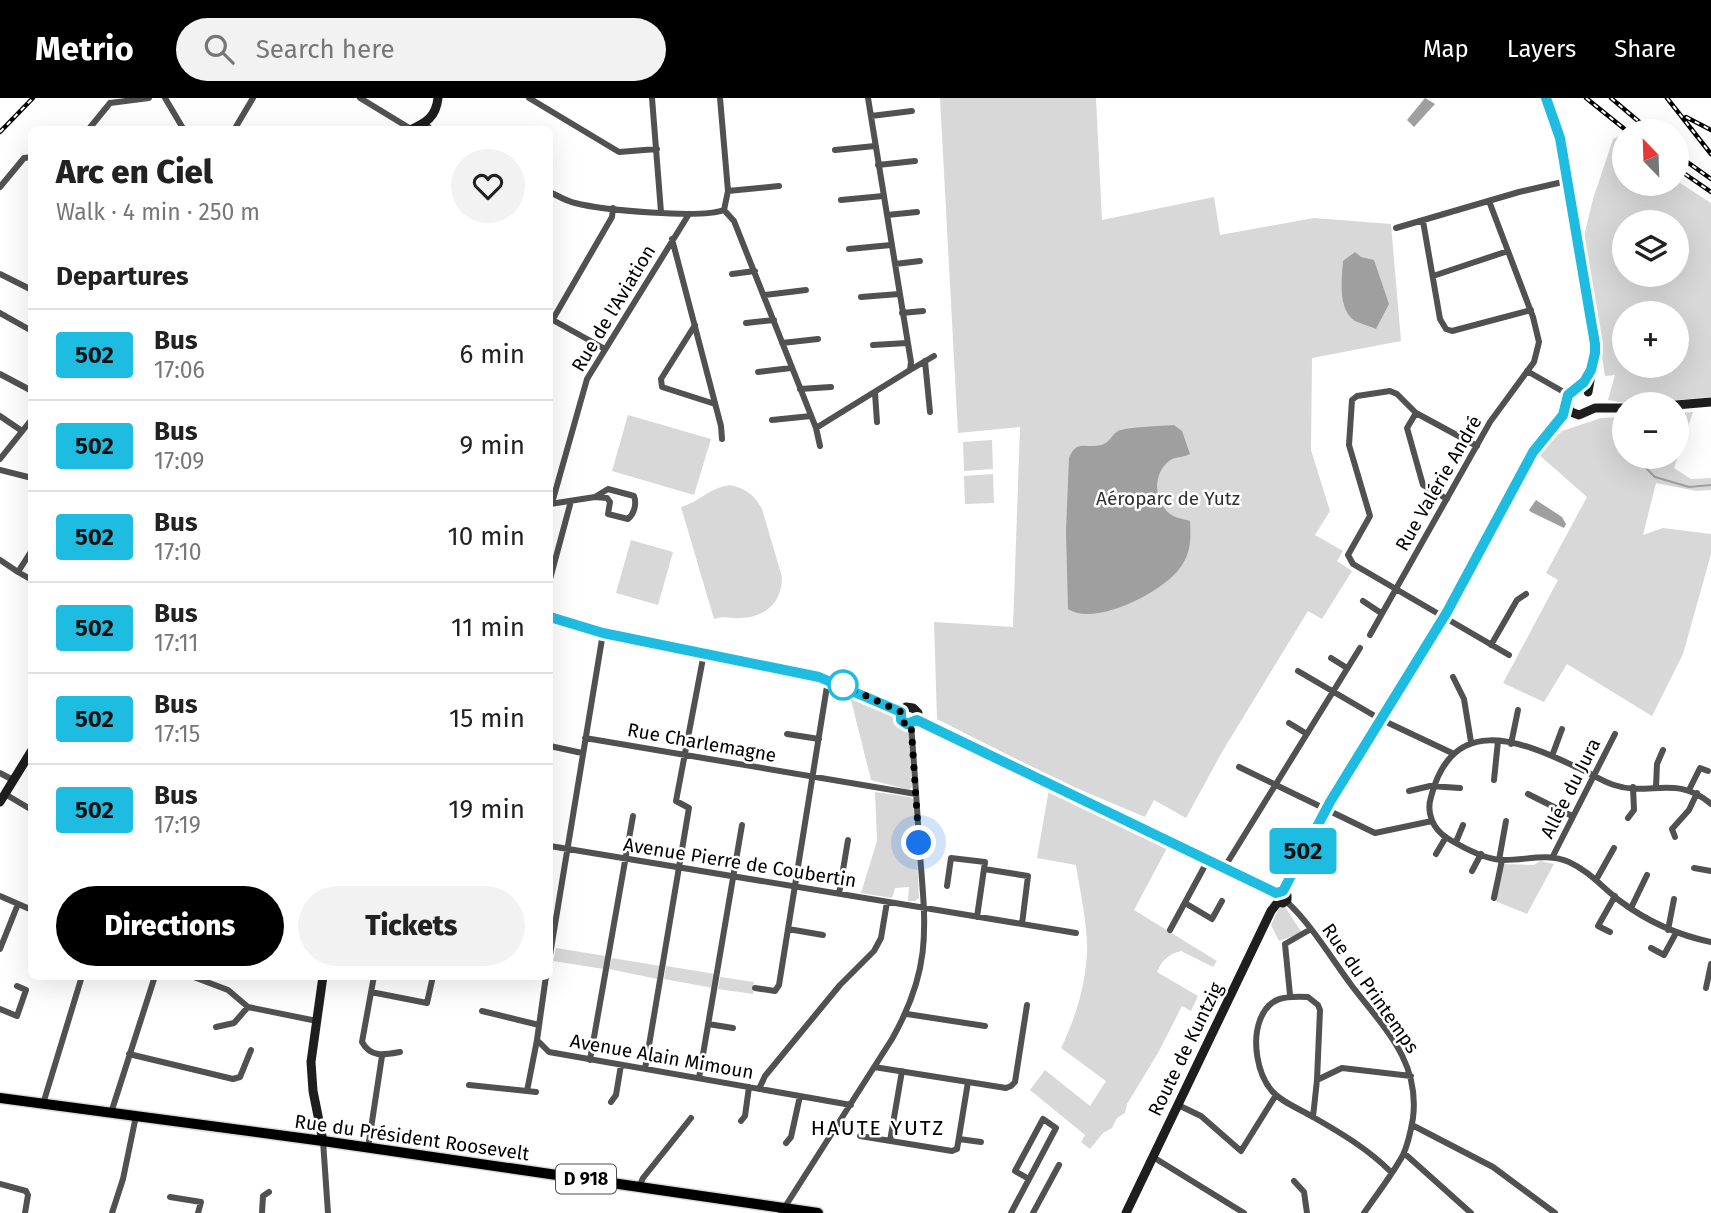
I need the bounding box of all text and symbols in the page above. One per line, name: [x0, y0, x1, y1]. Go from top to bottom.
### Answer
search box: [176, 18, 666, 81]
text: Metrio: [35, 29, 134, 69]
icon: search: [200, 30, 238, 68]
text: Search here: [256, 34, 395, 65]
text: Map: [1423, 35, 1469, 63]
text: Layers: [1507, 35, 1576, 63]
text: Share: [1614, 35, 1676, 63]
north arrow: [1612, 119, 1689, 196]
map controls: [1612, 119, 1689, 469]
button: heart: [451, 149, 525, 223]
text: Arc en Ciel: [56, 152, 213, 192]
text: Walk · 4 min · 250 m: [56, 198, 260, 226]
button: layers: [1612, 210, 1689, 287]
street label: Rue de l'Aviation: [567, 241, 660, 376]
text: Departures: [56, 261, 189, 292]
button: +: [1612, 301, 1689, 378]
text: Bus: [154, 325, 197, 356]
text: 6 min: [459, 339, 525, 370]
text: 502: [75, 341, 114, 369]
text: 17:06: [154, 356, 205, 384]
button: −: [1612, 392, 1689, 469]
street label: Rue Valérie André: [1390, 412, 1486, 555]
text: Bus: [154, 416, 197, 447]
text: 9 min: [460, 430, 525, 461]
text: 502: [75, 432, 114, 460]
text: 17:09: [154, 447, 204, 475]
park label: Aéroparc de Yutz: [1096, 487, 1240, 510]
text: Bus: [154, 507, 197, 538]
text: 10 min: [447, 521, 525, 552]
text: 502: [75, 523, 114, 551]
text: 17:10: [154, 538, 202, 566]
text: Bus: [154, 598, 197, 629]
text: 11 min: [451, 612, 525, 643]
text: 502: [75, 614, 114, 642]
text: 17:11: [154, 629, 198, 657]
unlabelled marker: [828, 670, 858, 700]
text: Bus: [154, 689, 197, 720]
text: 15 min: [449, 703, 525, 734]
text: 502: [75, 705, 114, 733]
street label: Rue Charlemagne: [626, 718, 778, 767]
text: 17:15: [154, 720, 200, 748]
street label: Allée du Jura: [1535, 734, 1605, 842]
text: Bus: [154, 780, 197, 811]
text: 19 min: [448, 794, 525, 825]
text: 502: [75, 796, 114, 824]
text: 17:19: [154, 811, 201, 839]
your location: [901, 825, 936, 860]
line badge: 502: [1263, 828, 1343, 874]
street label: Avenue Pierre de Coubertin: [622, 833, 858, 892]
text: 502: [1283, 837, 1323, 865]
button: Directions: [56, 886, 284, 966]
button: Tickets: [298, 886, 525, 966]
street label: Rue du Printemps: [1317, 919, 1424, 1058]
street label: Route de Kuntzig: [1143, 979, 1228, 1120]
street label: Avenue Alain Mimoun: [568, 1029, 756, 1084]
street label: Rue du Président Roosevelt: [293, 1110, 531, 1165]
district label: HAUTE YUTZ: [811, 1115, 945, 1141]
road number: D 918: [556, 1164, 616, 1194]

